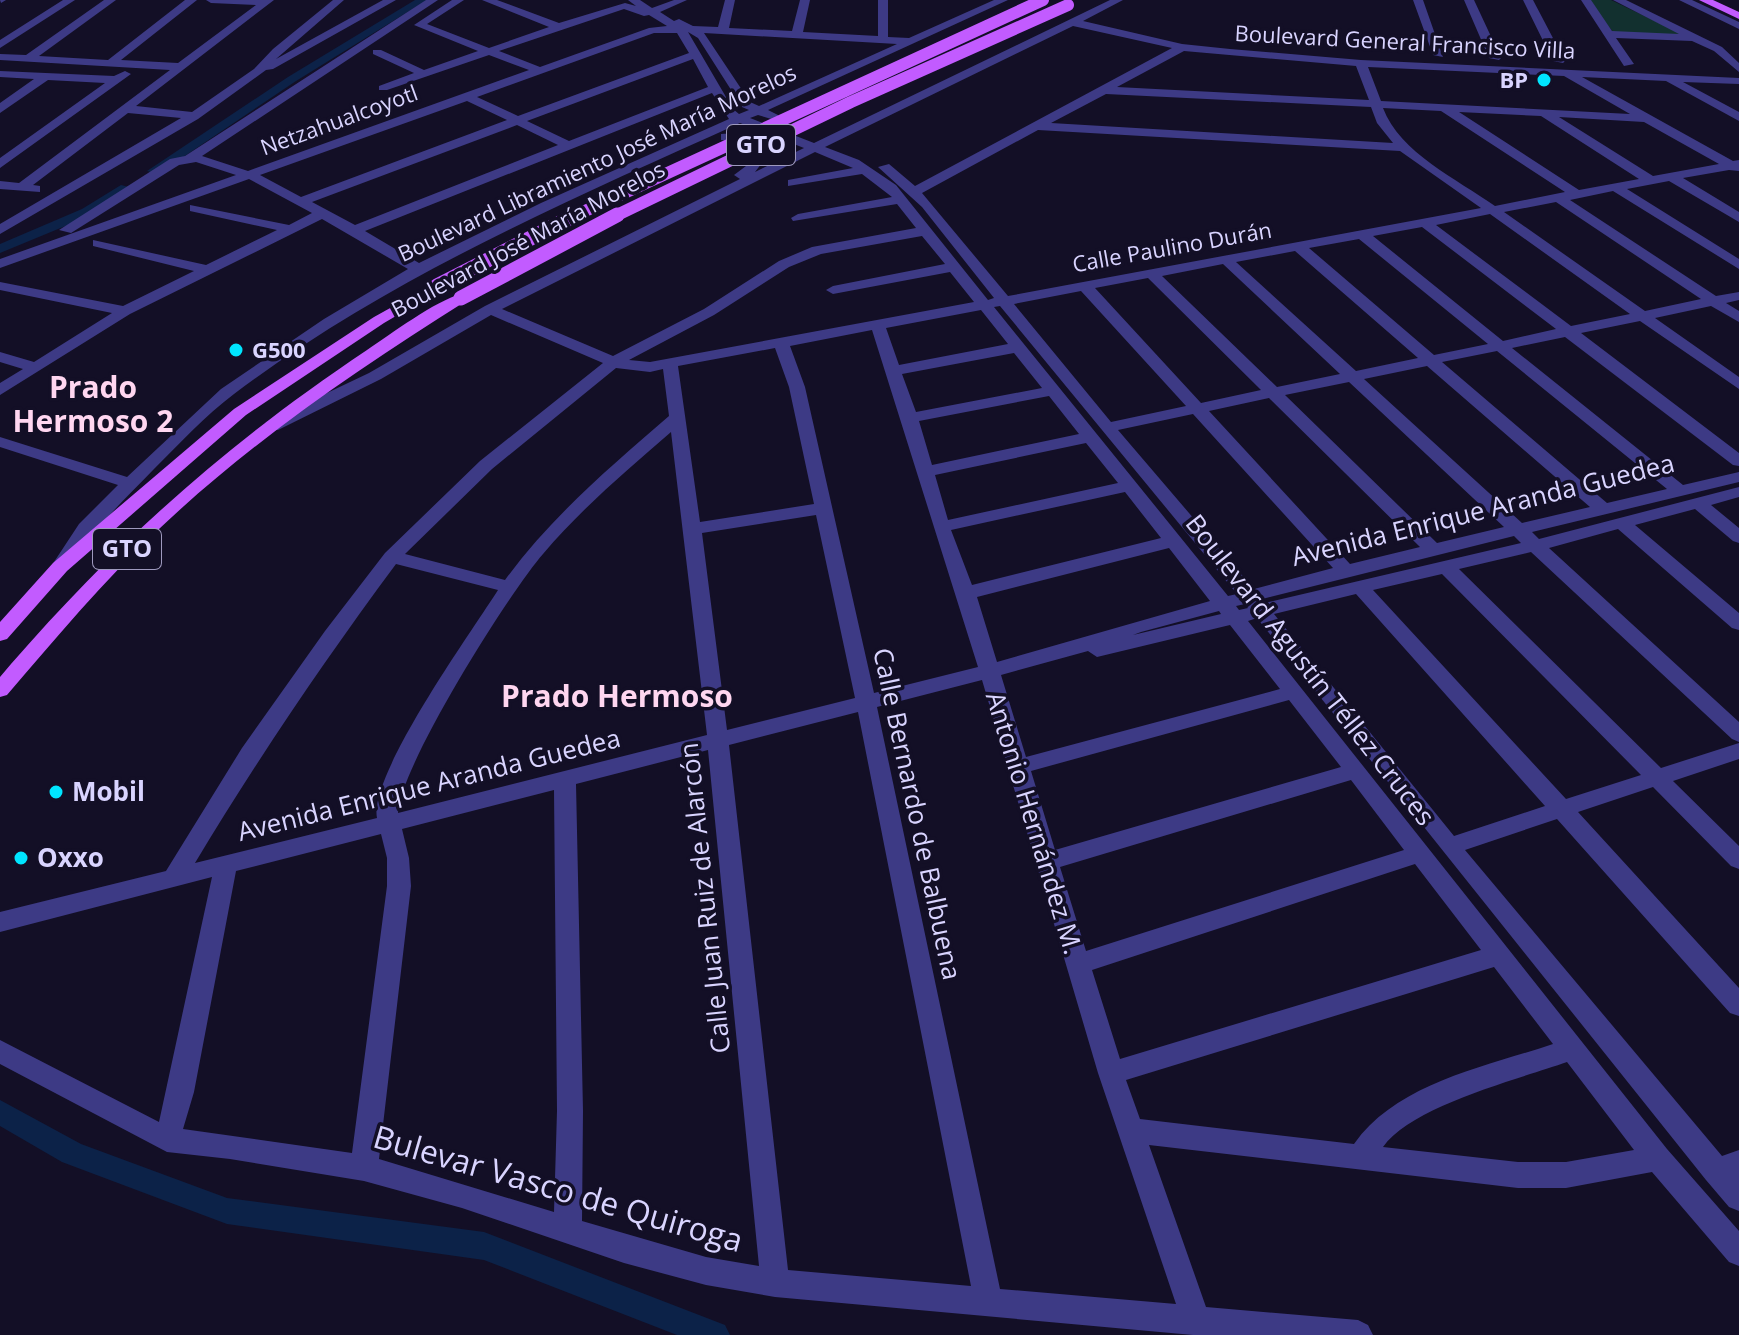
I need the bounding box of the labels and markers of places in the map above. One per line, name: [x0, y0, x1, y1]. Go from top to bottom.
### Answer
place label: BP: [1499, 64, 1528, 94]
marker: BP: [1535, 71, 1553, 89]
place label: G500: [252, 334, 306, 364]
marker: G500: [227, 341, 245, 359]
place label: Mobil: [72, 773, 145, 809]
marker: Mobil: [47, 783, 65, 801]
place label: Oxxo: [37, 839, 104, 875]
marker: Oxxo: [12, 849, 30, 867]

